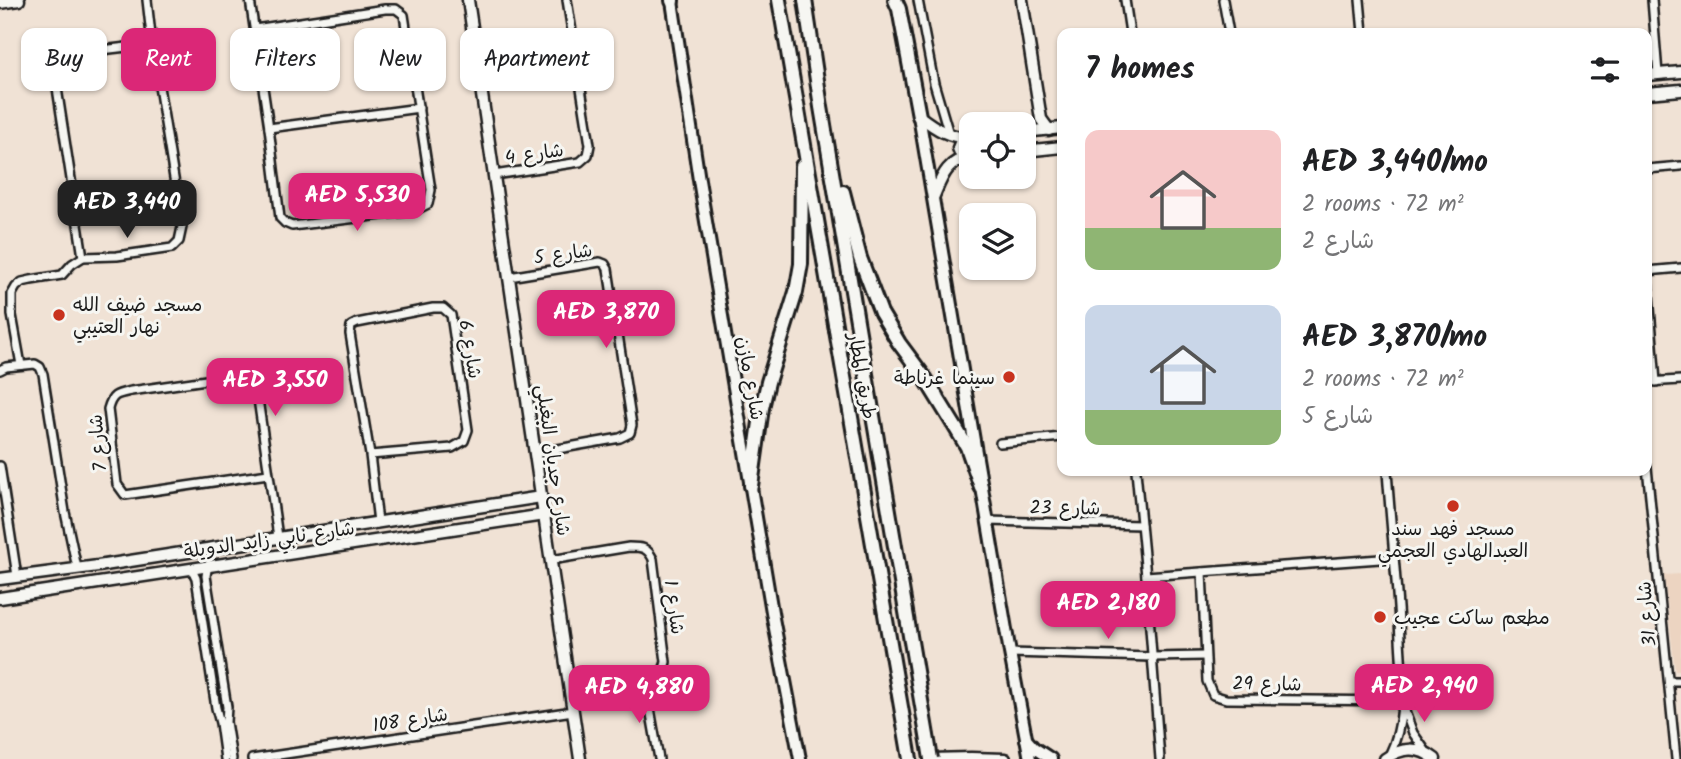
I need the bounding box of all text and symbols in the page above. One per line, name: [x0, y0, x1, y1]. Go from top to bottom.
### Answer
chip: Buy: [21, 28, 107, 91]
chip: Rent: [121, 28, 216, 91]
chip: Filters: [230, 28, 340, 91]
chip: New: [354, 28, 446, 91]
chip: Apartment: [460, 28, 614, 91]
text: 7 homes: [1085, 46, 1195, 94]
icon: filters: [1586, 51, 1624, 89]
map controls: [959, 112, 1036, 280]
button: locate: [959, 112, 1036, 189]
street label: شارع 4: [503, 136, 566, 174]
text: AED 3,440/mo: [1302, 139, 1488, 187]
icon: home: [1141, 158, 1225, 242]
pin: AED 5,530: [277, 174, 437, 233]
text: AED 5,530: [304, 178, 410, 214]
pin: AED 3,440: [47, 180, 207, 240]
text: AED 3,440: [74, 185, 180, 221]
text: 2 rooms · 72 m²: [1302, 187, 1464, 223]
button: layers: [959, 203, 1036, 280]
text: شارع 2: [1302, 224, 1374, 260]
street label: شارع 5: [532, 236, 595, 274]
pin: AED 3,870: [526, 290, 686, 350]
place label: مسجد ضيف الله نهار العتيبي: [73, 291, 202, 343]
text: AED 3,870: [553, 295, 659, 331]
marker: مسجد ضيف الله نهار العتيبي: [51, 307, 67, 323]
text: AED 3,870/mo: [1302, 314, 1487, 362]
street label: شارع 6: [449, 318, 489, 381]
street label: طريق المطار: [838, 329, 883, 422]
icon: home: [1141, 333, 1225, 417]
street label: شارع مازن: [727, 334, 771, 423]
pin: AED 3,550: [195, 358, 355, 418]
text: 2 rooms · 72 m²: [1302, 362, 1464, 398]
text: AED 3,550: [222, 363, 328, 399]
place label: سينما غرناطة: [894, 364, 995, 394]
marker: سينما غرناطة: [1001, 369, 1017, 385]
street label: شارع جديان البغيلي: [527, 383, 577, 538]
text: شارع 5: [1302, 399, 1373, 435]
street label: شارع 7: [82, 413, 116, 473]
street label: شارع 23: [1029, 493, 1101, 525]
marker: مسجد فهد سند العبدالهادي العجمي: [1445, 498, 1461, 514]
street label: شارع نابي زايد الدويلة: [182, 514, 357, 568]
place label: مسجد فهد سند العبدالهادي العجمي: [1378, 515, 1528, 567]
street label: شارع 1: [654, 578, 692, 636]
street label: شارع 31: [1630, 580, 1666, 648]
pin: AED 2,180: [1028, 582, 1188, 641]
text: AED 2,180: [1056, 586, 1160, 622]
place label: مطعم ساكت عجيب: [1394, 604, 1550, 634]
marker: مطعم ساكت عجيب: [1372, 609, 1388, 625]
pin: AED 2,940: [1344, 664, 1504, 724]
pin: AED 4,880: [559, 666, 719, 725]
street label: شارع 29: [1232, 669, 1302, 701]
text: AED 2,940: [1371, 669, 1477, 705]
text: AED 4,880: [585, 670, 693, 706]
street label: شارع 108: [371, 700, 450, 742]

